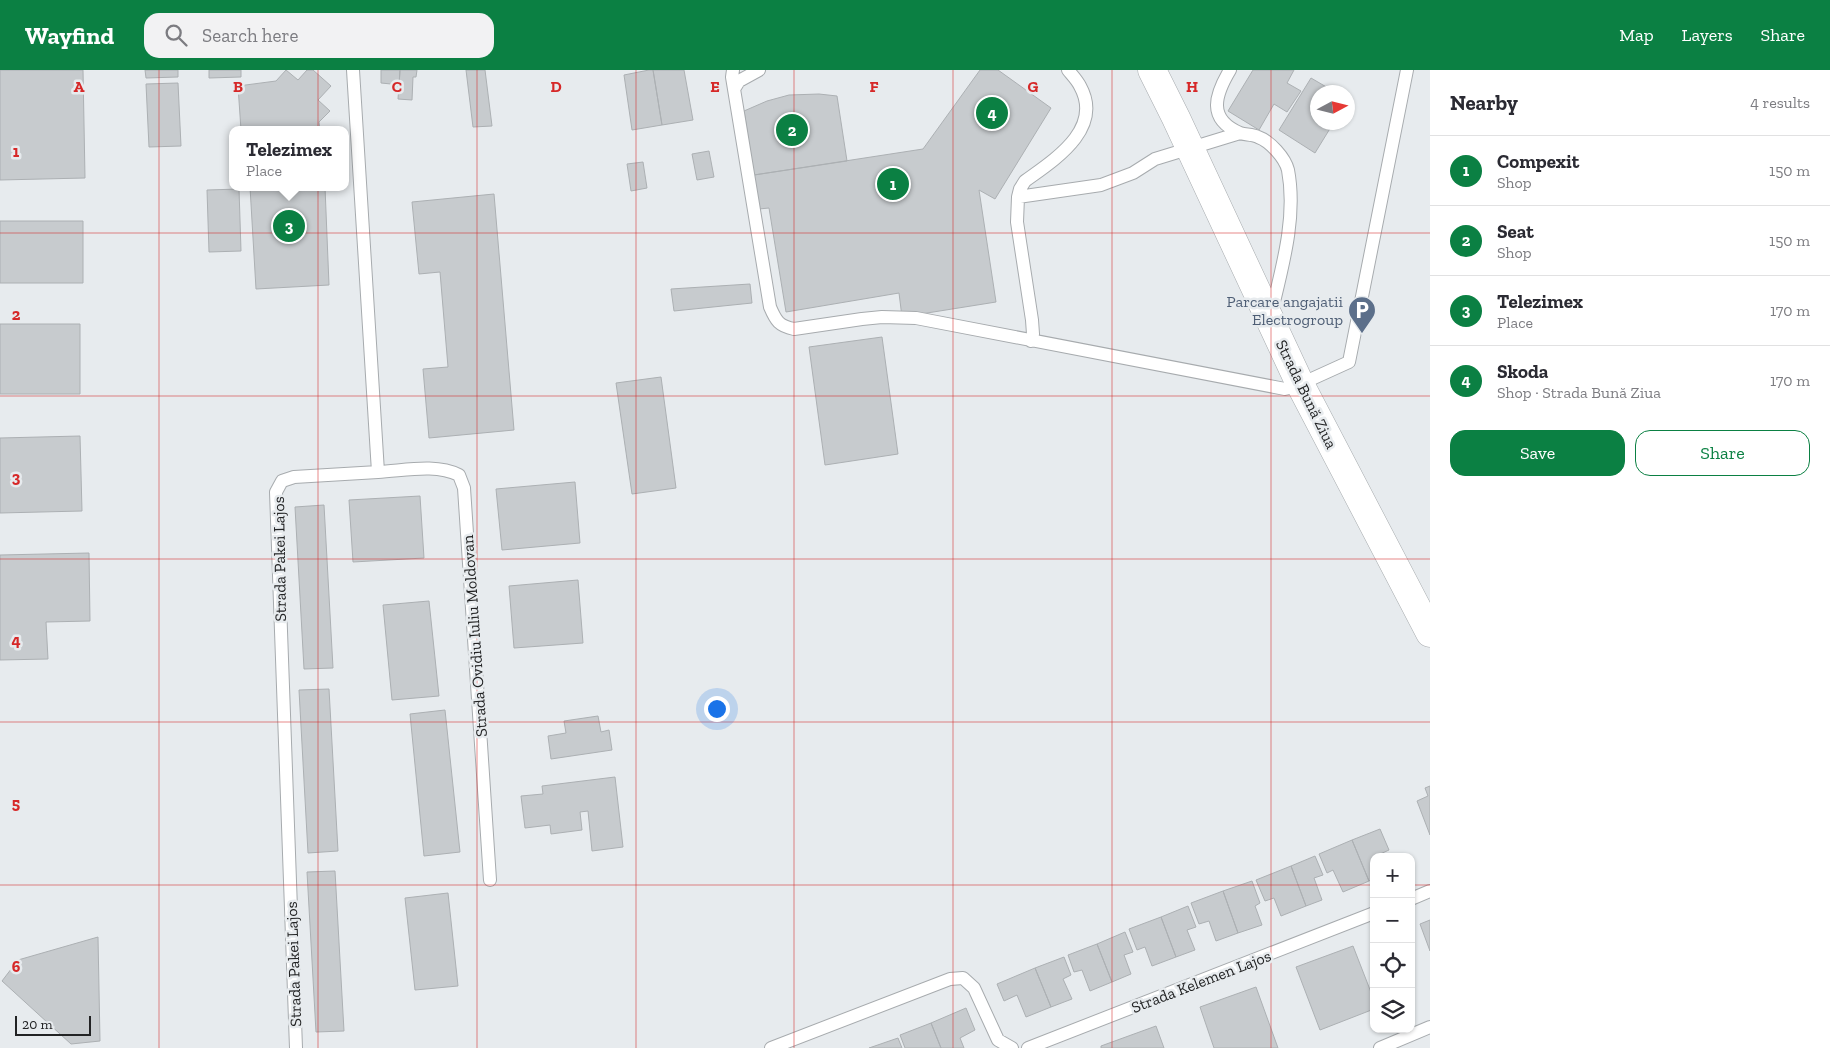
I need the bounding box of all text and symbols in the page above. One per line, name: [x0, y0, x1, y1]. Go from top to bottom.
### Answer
search box: [144, 13, 494, 58]
text: Wayfind: [25, 21, 114, 50]
icon: search: [162, 21, 190, 49]
text: Search here: [202, 24, 298, 47]
text: Map: [1619, 24, 1654, 46]
text: Layers: [1682, 24, 1733, 46]
text: Share: [1761, 24, 1805, 46]
text: A: [74, 77, 85, 96]
text: B: [233, 77, 243, 96]
text: C: [392, 77, 402, 96]
text: D: [550, 77, 562, 96]
text: E: [710, 77, 720, 96]
text: F: [869, 77, 879, 96]
text: G: [1028, 77, 1039, 96]
text: H: [1186, 77, 1198, 96]
north arrow: [1310, 85, 1355, 130]
text: Nearby: [1450, 90, 1518, 115]
text: 4 results: [1750, 93, 1810, 112]
pin: 4: [976, 94, 1008, 132]
pin: 2: [776, 111, 808, 149]
popup: [229, 126, 349, 191]
text: Telezimex: [246, 138, 332, 161]
text: 1: [13, 142, 20, 161]
text: Compexit: [1497, 150, 1579, 173]
text: Place: [246, 161, 282, 180]
text: 1: [1463, 161, 1469, 180]
text: 150 m: [1769, 161, 1810, 180]
pin: 1: [877, 165, 909, 203]
text: Shop: [1497, 173, 1532, 192]
pin: 3: [273, 207, 305, 245]
text: Seat: [1497, 220, 1534, 243]
text: 2: [1462, 231, 1470, 250]
text: 150 m: [1769, 231, 1810, 250]
text: Shop: [1497, 243, 1532, 262]
text: Telezimex: [1497, 290, 1583, 313]
place label: Parcare angajatii Electrogroup: [1226, 292, 1344, 329]
parking icon: Parcare angajatii Electrogroup: [1347, 295, 1377, 334]
text: 3: [1462, 301, 1470, 320]
text: 170 m: [1770, 301, 1810, 320]
text: 2: [12, 305, 21, 324]
text: Place: [1497, 313, 1533, 332]
street label: Strada Bună Ziua: [1272, 337, 1341, 452]
text: Skoda: [1497, 360, 1548, 383]
text: 4: [1461, 371, 1471, 390]
text: 170 m: [1770, 371, 1810, 390]
text: Shop · Strada Bună Ziua: [1497, 383, 1661, 402]
button: Save: [1450, 430, 1625, 476]
button: Share: [1635, 430, 1810, 476]
text: 3: [12, 468, 21, 487]
street label: Strada Pakei Lajos: [269, 496, 290, 622]
street label: Strada Ovidiu Iuliu Moldovan: [458, 534, 491, 738]
text: 4: [11, 631, 21, 650]
your location: [704, 696, 730, 722]
text: 5: [12, 794, 20, 813]
map controls: [1370, 853, 1415, 1033]
button: +: [1370, 853, 1415, 898]
button: −: [1370, 898, 1415, 943]
street label: Strada Pakei Lajos: [282, 901, 305, 1027]
button: locate: [1370, 943, 1415, 988]
street label: Strada Kelemen Lajos: [1129, 946, 1274, 1017]
text: 6: [12, 957, 21, 976]
button: layers: [1370, 988, 1415, 1033]
scale bar: [15, 1013, 91, 1036]
text: 20 m: [22, 1016, 53, 1033]

